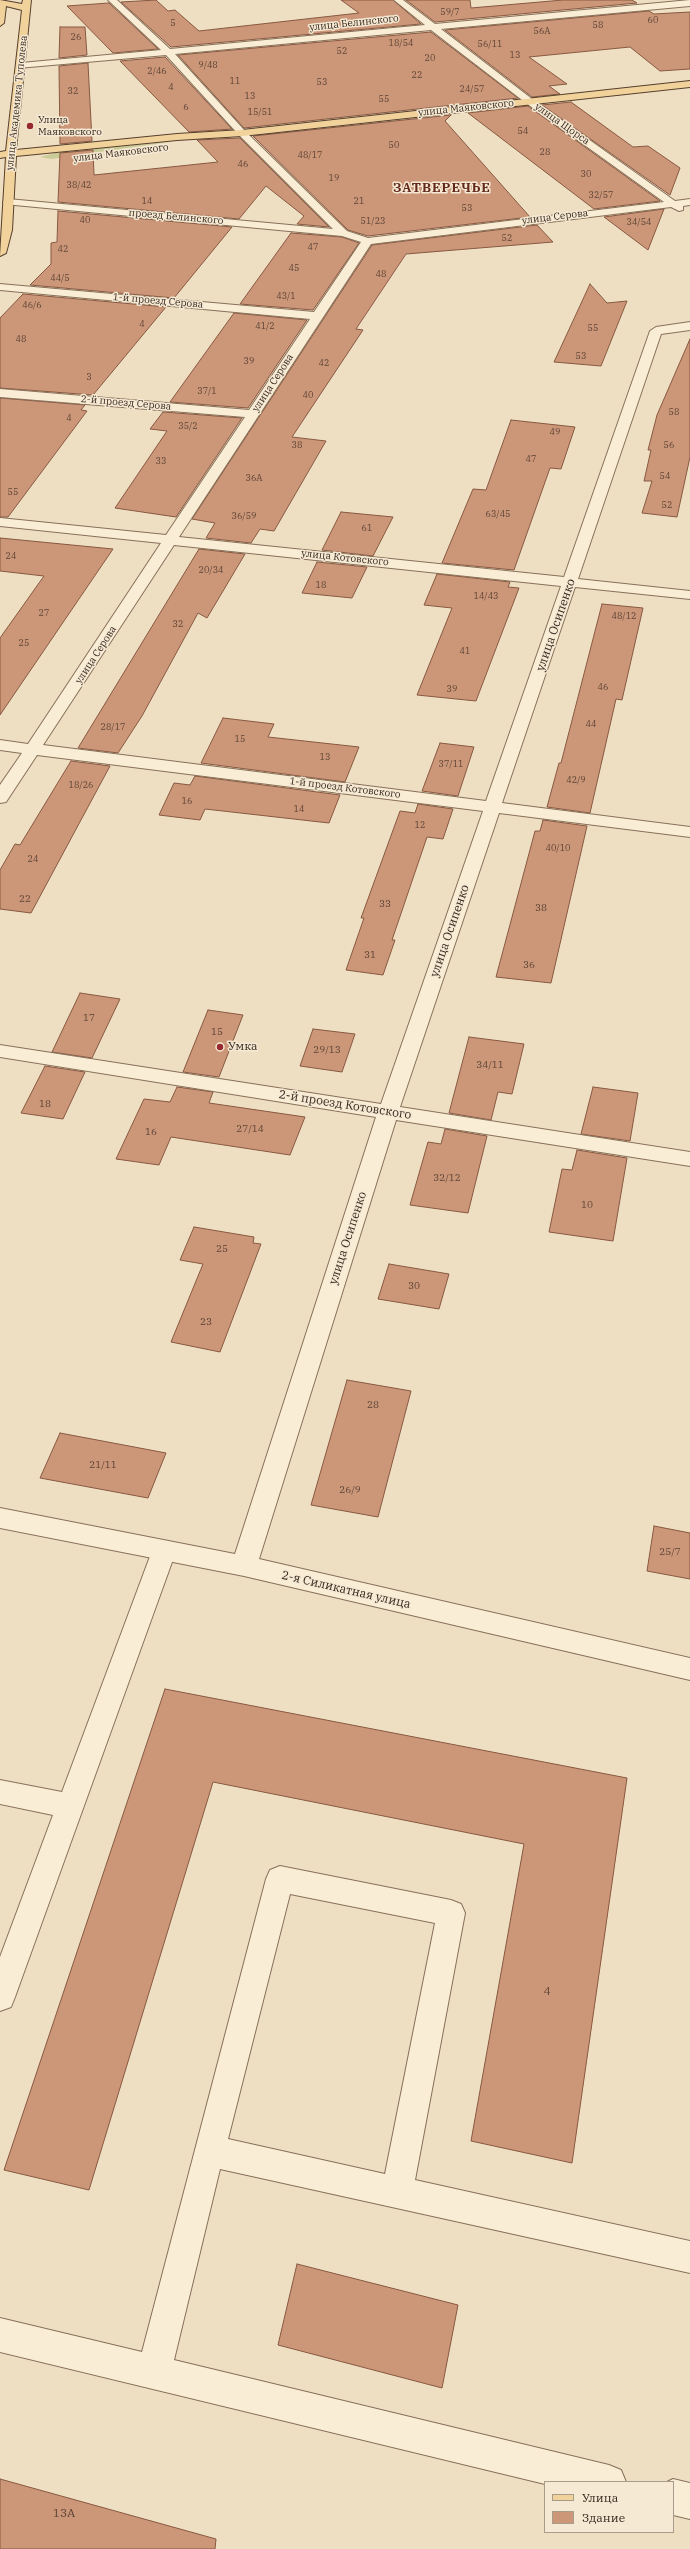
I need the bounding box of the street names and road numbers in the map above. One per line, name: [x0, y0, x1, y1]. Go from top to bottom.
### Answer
street label: улица Белинского: [309, 12, 399, 34]
street label: улица Академика Туполева: [4, 35, 30, 171]
street label: улица Маяковского: [418, 97, 514, 119]
street label: улица Щорса: [532, 101, 592, 147]
street label: улица Маяковского: [73, 141, 169, 165]
street label: проезд Белинского: [128, 207, 224, 227]
street label: улица Серова: [521, 207, 589, 227]
street label: 1-й проезд Серова: [112, 291, 204, 311]
street label: улица Серова: [250, 352, 296, 414]
street label: 2-й проезд Серова: [80, 393, 172, 413]
street label: улица Котовского: [301, 547, 389, 569]
street label: улица Осипенко: [533, 577, 579, 673]
street label: улица Серова: [73, 624, 119, 686]
street label: 1-й проезд Котовского: [289, 775, 401, 801]
street label: улица Осипенко: [427, 883, 473, 979]
street label: 2-й проезд Котовского: [278, 1087, 412, 1123]
street label: улица Осипенко: [326, 1190, 370, 1286]
street label: 2-я Силикатная улица: [280, 1568, 412, 1612]

